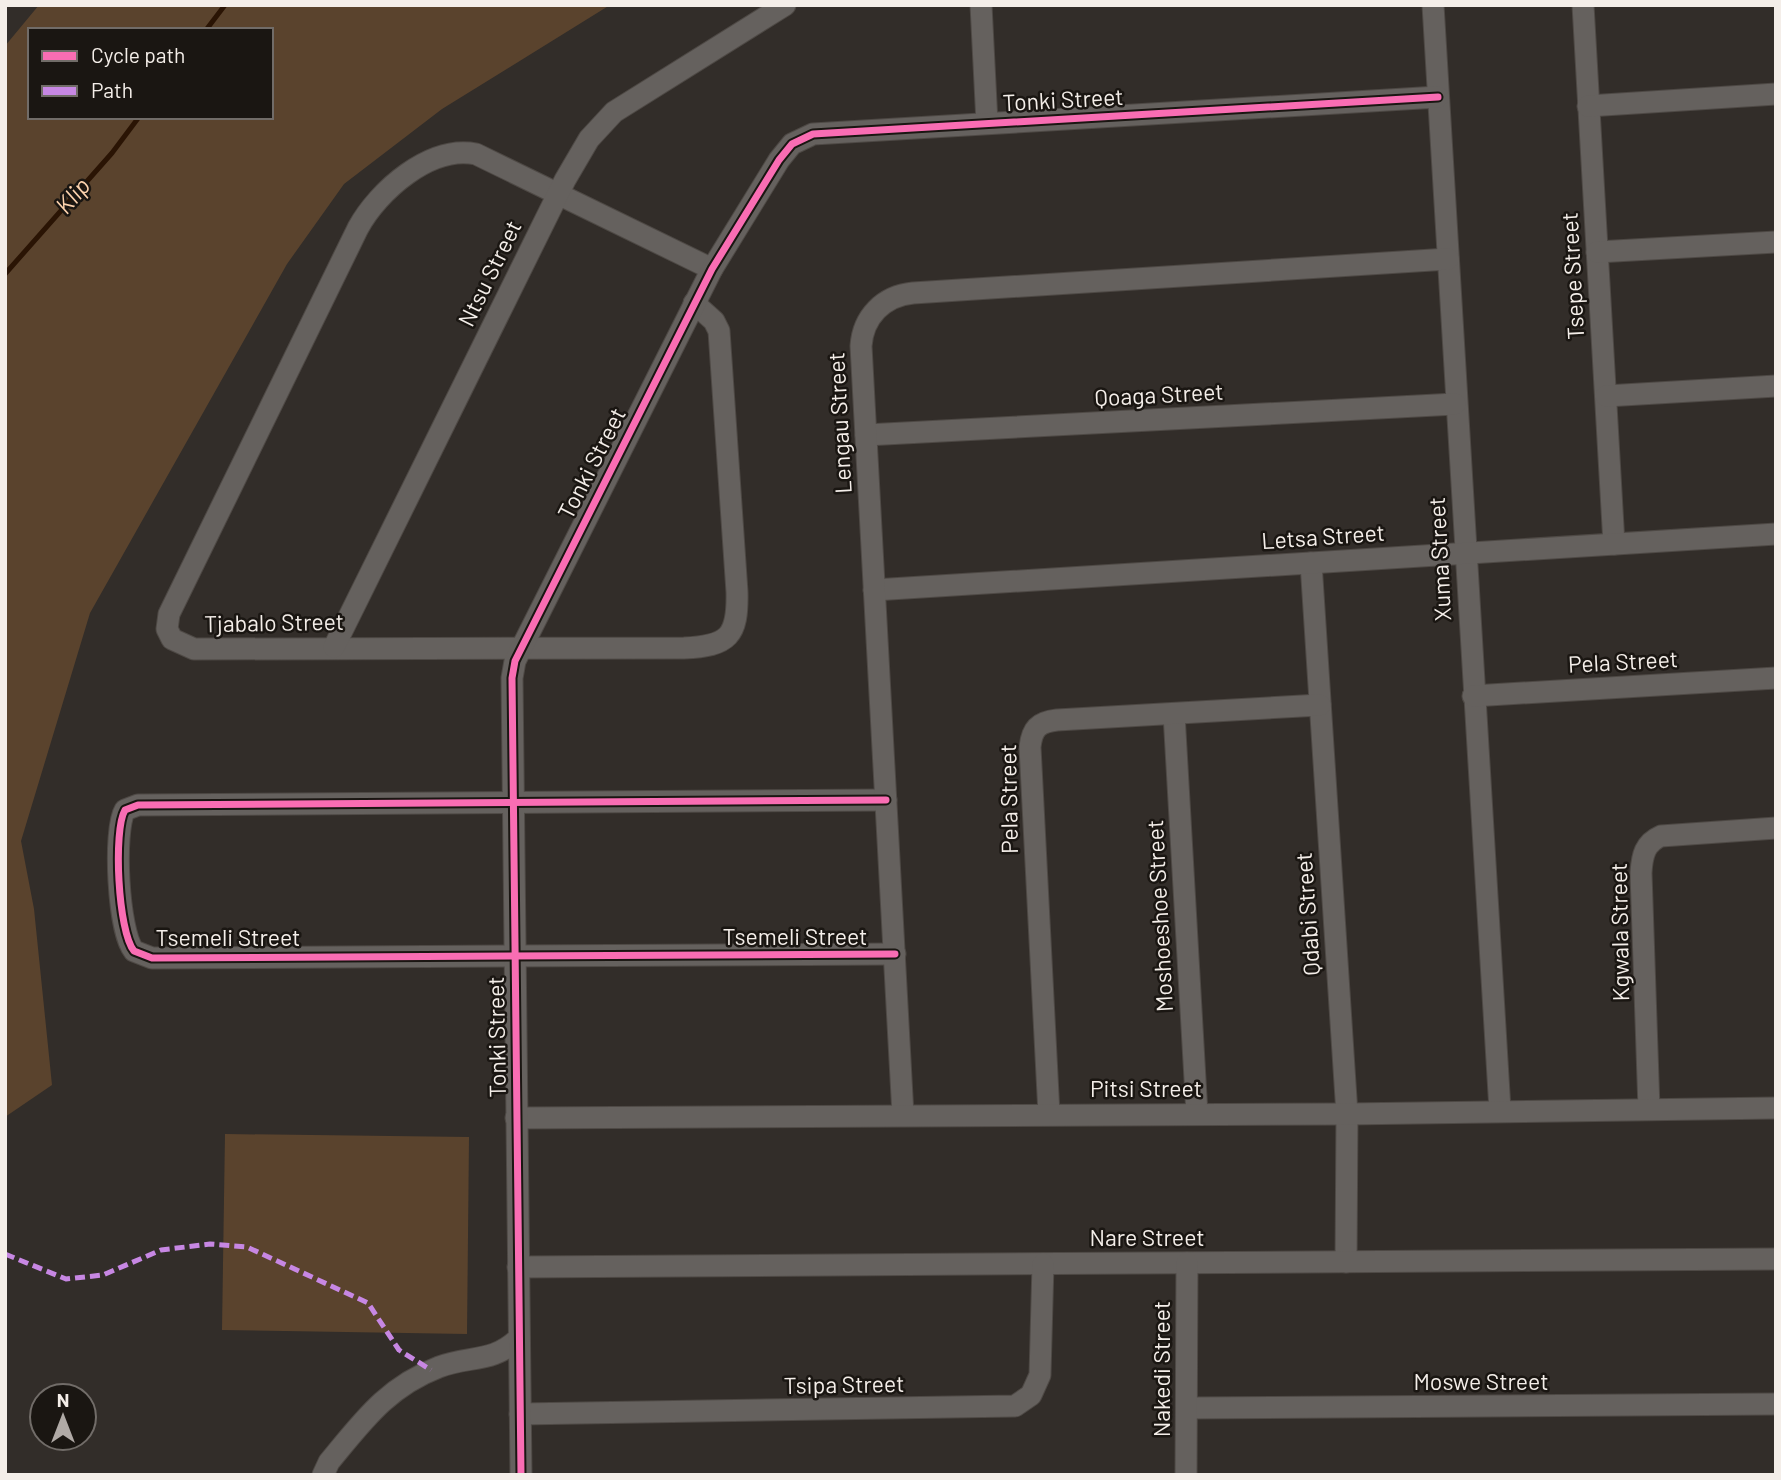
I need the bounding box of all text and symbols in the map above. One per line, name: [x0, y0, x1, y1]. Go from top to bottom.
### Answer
legend: [28, 28, 273, 119]
text: Cycle path: [91, 42, 185, 67]
text: Path: [91, 77, 133, 102]
street label: Tonki Street: [1002, 82, 1124, 116]
water label: Klip: [48, 171, 96, 219]
street label: Tsepe Street: [1555, 212, 1589, 340]
street label: Ntsu Street: [451, 215, 527, 331]
street label: Lengau Street: [821, 352, 857, 494]
street label: Qoaga Street: [1094, 377, 1224, 411]
street label: Tonki Street: [551, 403, 631, 523]
street label: Xuma Street: [1422, 496, 1456, 622]
street label: Letsa Street: [1260, 518, 1386, 554]
street label: Tjabalo Street: [204, 607, 344, 637]
street label: Pela Street: [1567, 644, 1679, 678]
street label: Pela Street: [993, 744, 1023, 854]
street label: Moshoeshoe Street: [1140, 819, 1178, 1013]
street label: Qdabi Street: [1289, 851, 1325, 977]
street label: Kgwala Street: [1604, 862, 1634, 1002]
street label: Tsemeli Street: [723, 922, 867, 950]
street label: Tsemeli Street: [156, 923, 300, 951]
street label: Tonki Street: [481, 976, 511, 1098]
street label: Pitsi Street: [1090, 1074, 1202, 1102]
street label: Nare Street: [1089, 1223, 1205, 1251]
street label: Nakedi Street: [1147, 1301, 1175, 1437]
street label: Moswe Street: [1413, 1367, 1549, 1395]
street label: Tsipa Street: [783, 1369, 905, 1399]
north arrow: [28, 1382, 98, 1452]
text: N: [57, 1388, 69, 1411]

